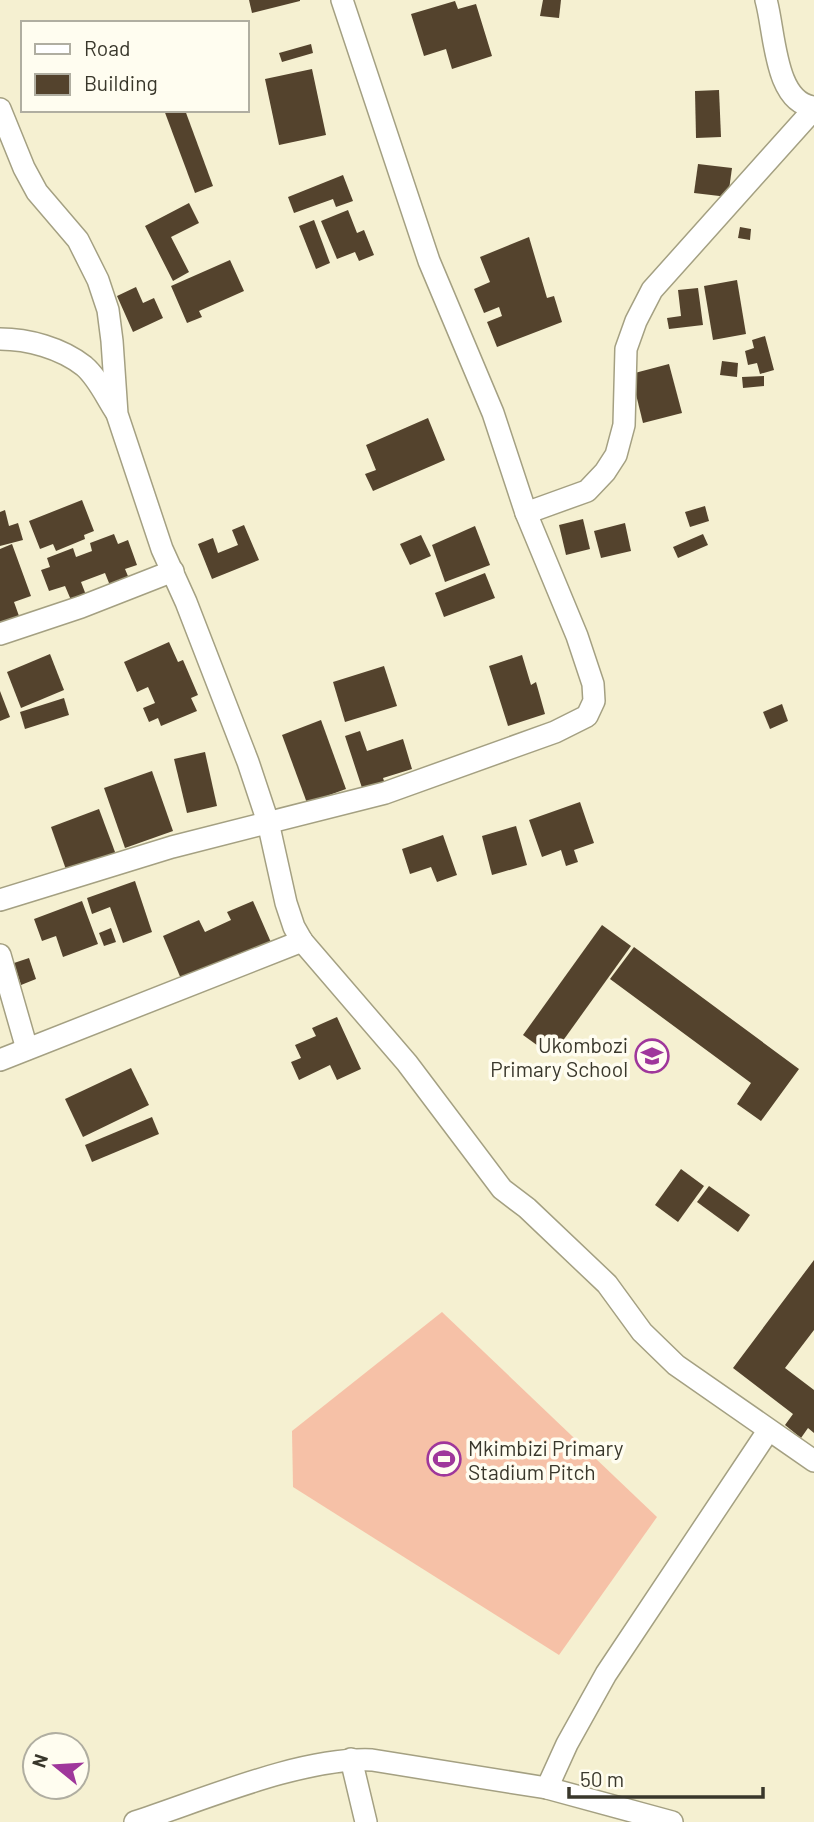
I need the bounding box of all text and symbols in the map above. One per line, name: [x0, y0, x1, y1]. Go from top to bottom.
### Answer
legend: [21, 21, 248, 112]
text: Road: [84, 35, 130, 60]
text: Building: [84, 70, 158, 95]
place label: Ukombozi Primary School: [490, 1032, 628, 1081]
school or university icon: Ukombozi Primary School: [633, 1037, 671, 1075]
place label: Mkimbizi Primary Stadium Pitch: [468, 1435, 624, 1484]
sports icon: Mkimbizi Primary Stadium Pitch: [425, 1440, 463, 1478]
north arrow: [21, 1731, 91, 1801]
text: N: [26, 1751, 52, 1770]
scale bar: [569, 1756, 763, 1800]
text: 50 m: [580, 1766, 624, 1791]

